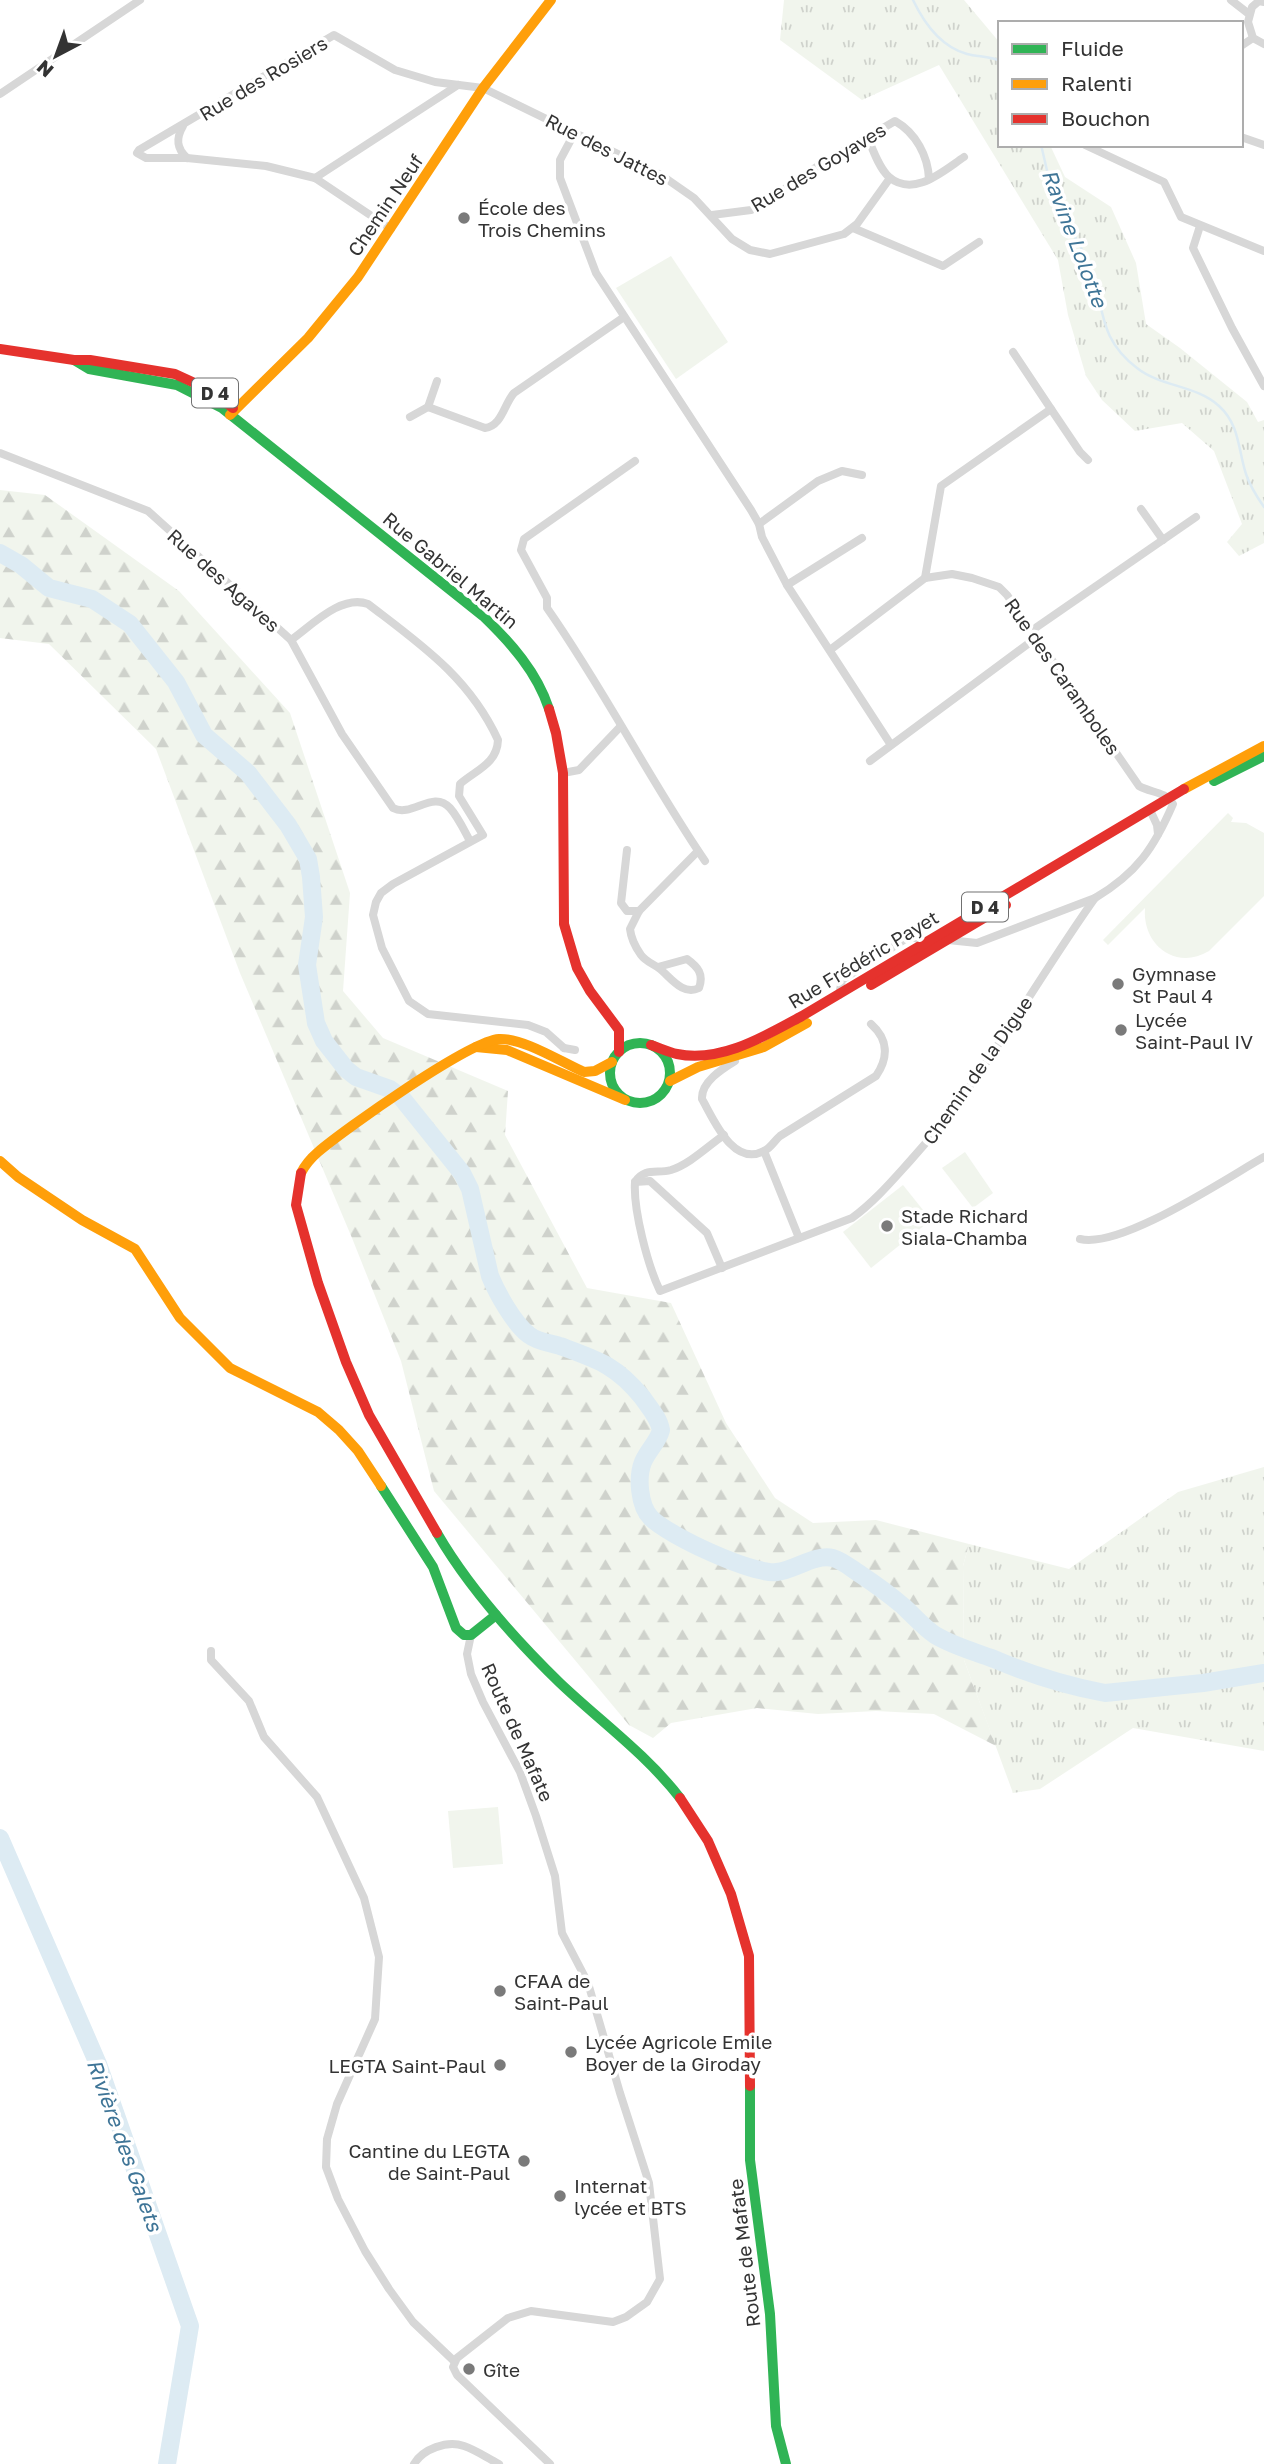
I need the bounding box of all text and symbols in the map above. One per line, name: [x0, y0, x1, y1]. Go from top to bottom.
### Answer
north arrow: [21, 21, 91, 91]
legend: [998, 21, 1243, 147]
street label: Rue des Rosiers: [195, 31, 331, 125]
text: Fluide: [1061, 35, 1124, 61]
text: N: [32, 56, 58, 83]
text: Ralenti: [1061, 70, 1132, 96]
text: Bouchon: [1061, 105, 1150, 131]
street label: Rue des Jattes: [542, 108, 672, 190]
street label: Rue des Goyaves: [746, 118, 890, 216]
street label: Chemin Neuf: [343, 150, 428, 260]
water label: Ravine Lolotte: [1037, 165, 1114, 312]
place label: École des Trois Chemins: [478, 196, 606, 241]
marker: École des Trois Chemins: [456, 210, 472, 226]
road number: D 4: [192, 379, 238, 408]
street label: Rue Gabriel Martin: [379, 507, 523, 633]
street label: Rue des Agaves: [163, 524, 285, 636]
street label: Rue des Caramboles: [1000, 593, 1126, 759]
road number: D 4: [962, 893, 1008, 922]
street label: Rue Frédéric Payet: [784, 905, 942, 1013]
place label: Gymnase St Paul 4: [1132, 962, 1216, 1007]
marker: Gymnase St Paul 4: [1110, 976, 1126, 992]
street label: Chemin de la Digue: [917, 991, 1037, 1149]
place label: Lycée Saint-Paul IV: [1135, 1008, 1253, 1053]
marker: Lycée Saint-Paul IV: [1113, 1022, 1129, 1038]
place label: Stade Richard Siala-Chamba: [901, 1204, 1028, 1249]
marker: Stade Richard Siala-Chamba: [879, 1218, 895, 1234]
street label: Route de Mafate: [477, 1659, 559, 1805]
place label: CFAA de Saint-Paul: [514, 1969, 609, 2014]
marker: CFAA de Saint-Paul: [492, 1983, 508, 1999]
place label: Lycée Agricole Emile Boyer de la Giroday: [585, 2030, 772, 2075]
marker: Lycée Agricole Emile Boyer de la Giroday: [563, 2044, 579, 2060]
place label: LEGTA Saint-Paul: [328, 2054, 486, 2077]
water label: Rivière des Galets: [82, 2055, 169, 2235]
marker: LEGTA Saint-Paul: [492, 2057, 508, 2073]
place label: Cantine du LEGTA de Saint-Paul: [348, 2139, 510, 2184]
marker: Cantine du LEGTA de Saint-Paul: [516, 2153, 532, 2169]
place label: Internat lycée et BTS: [574, 2174, 687, 2219]
street label: Route de Mafate: [723, 2178, 765, 2328]
marker: Internat lycée et BTS: [552, 2188, 568, 2204]
place label: Gîte: [483, 2358, 520, 2381]
marker: Gîte: [461, 2361, 477, 2377]

